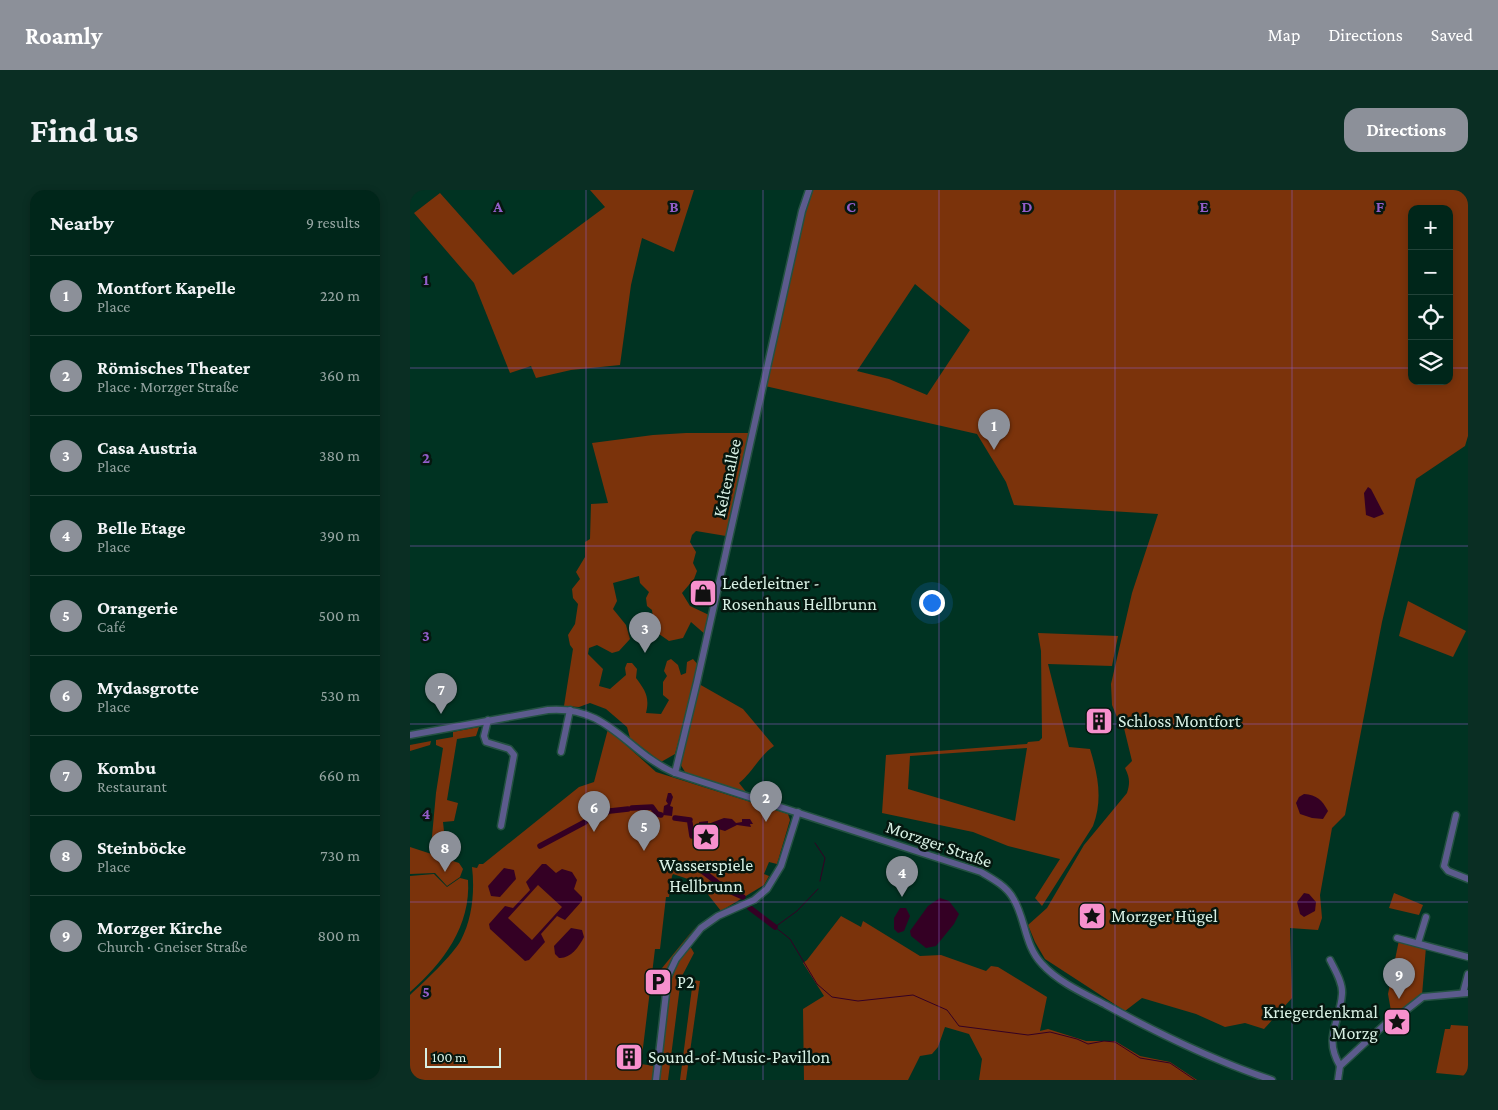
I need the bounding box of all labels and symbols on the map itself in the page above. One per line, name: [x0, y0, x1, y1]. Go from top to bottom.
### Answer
text: A: [492, 198, 503, 215]
text: B: [669, 198, 679, 215]
text: C: [846, 198, 856, 215]
text: D: [1021, 198, 1033, 215]
text: E: [1199, 198, 1209, 215]
text: F: [1376, 198, 1385, 215]
text: 1: [423, 271, 429, 288]
pin: 1: [978, 409, 1010, 450]
street label: Keltenallee: [709, 437, 745, 519]
text: 2: [422, 449, 430, 466]
place label: Lederleitner - Rosenhaus Hellbrunn: [722, 573, 877, 614]
shop icon: Lederleitner - Rosenhaus Hellbrunn: [688, 578, 718, 608]
your location: [919, 590, 945, 616]
pin: 3: [629, 612, 661, 653]
text: 3: [422, 627, 430, 644]
pin: 7: [425, 673, 457, 714]
building icon: Schloss Montfort: [1084, 706, 1114, 736]
place label: Schloss Montfort: [1118, 711, 1242, 731]
pin: 2: [750, 781, 782, 822]
pin: 6: [578, 791, 610, 832]
text: 4: [422, 805, 431, 822]
pin: 5: [628, 810, 660, 851]
street label: Morzger Straße: [883, 817, 995, 872]
place icon: Wasserspiele Hellbrunn: [691, 822, 721, 852]
pin: 8: [429, 831, 461, 872]
place label: Wasserspiele Hellbrunn: [659, 855, 753, 896]
pin: 4: [886, 856, 918, 897]
place icon: Morzger Hügel: [1077, 901, 1107, 931]
place label: Morzger Hügel: [1111, 906, 1218, 926]
pin: 9: [1383, 958, 1415, 999]
parking icon: P2: [643, 967, 673, 997]
place label: P2: [677, 972, 695, 992]
text: 5: [422, 983, 430, 1000]
place label: Kriegerdenkmal Morzg: [1263, 1002, 1378, 1043]
place icon: Kriegerdenkmal Morzg: [1382, 1007, 1412, 1037]
building icon: Sound-of-Music-Pavillon: [614, 1042, 644, 1072]
scale bar: [425, 1045, 501, 1068]
place label: Sound-of-Music-Pavillon: [648, 1047, 830, 1067]

